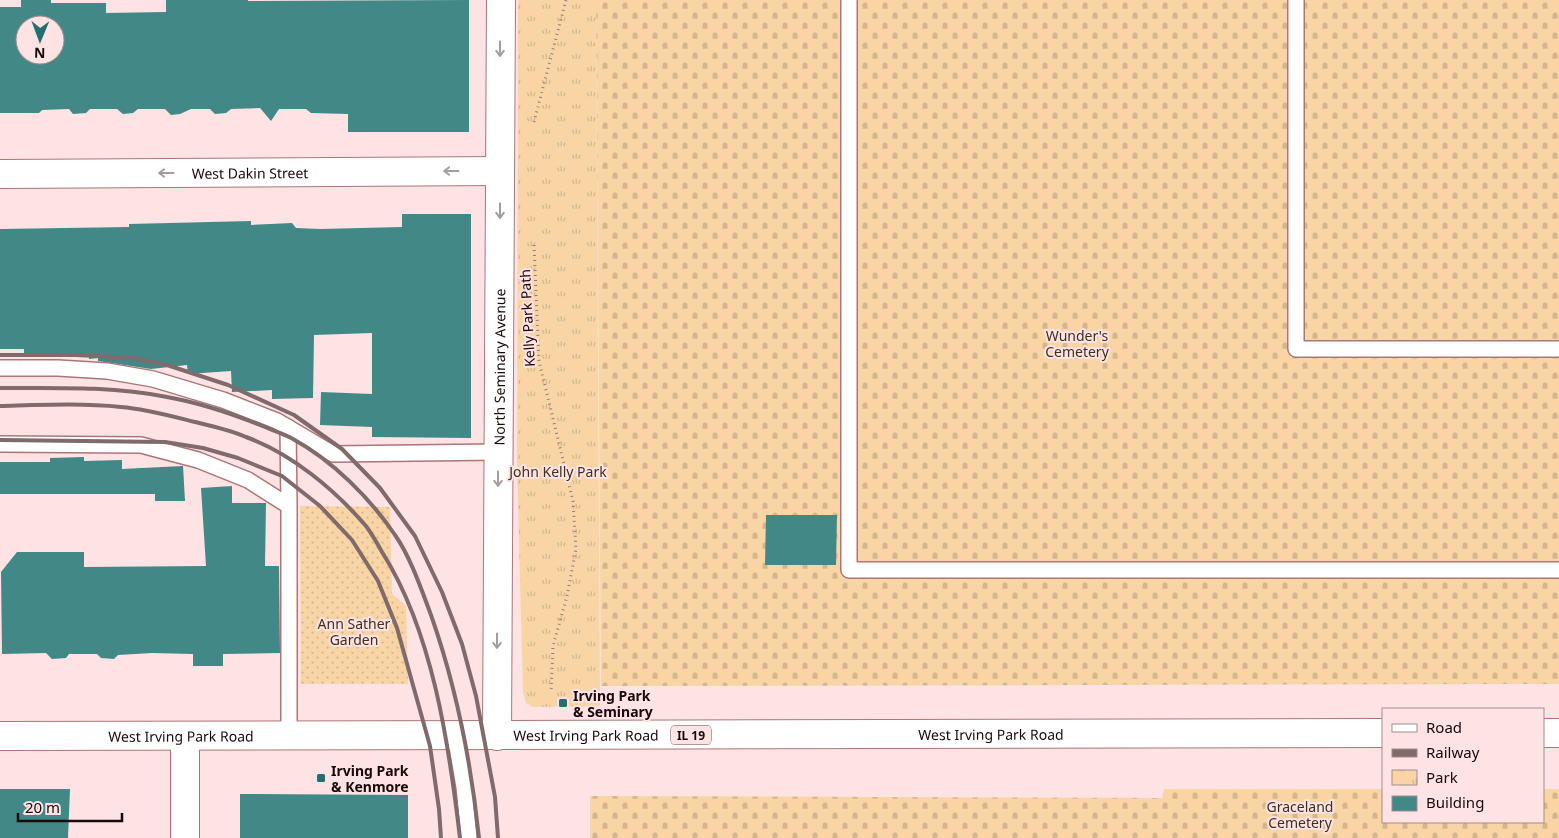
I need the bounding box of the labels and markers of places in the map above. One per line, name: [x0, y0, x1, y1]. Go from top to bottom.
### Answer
place label: Irving Park & Seminary: [573, 686, 653, 721]
marker: Irving Park & Seminary: [557, 697, 569, 709]
place label: Irving Park & Kenmore: [331, 761, 409, 796]
marker: Irving Park & Kenmore: [315, 772, 327, 784]

